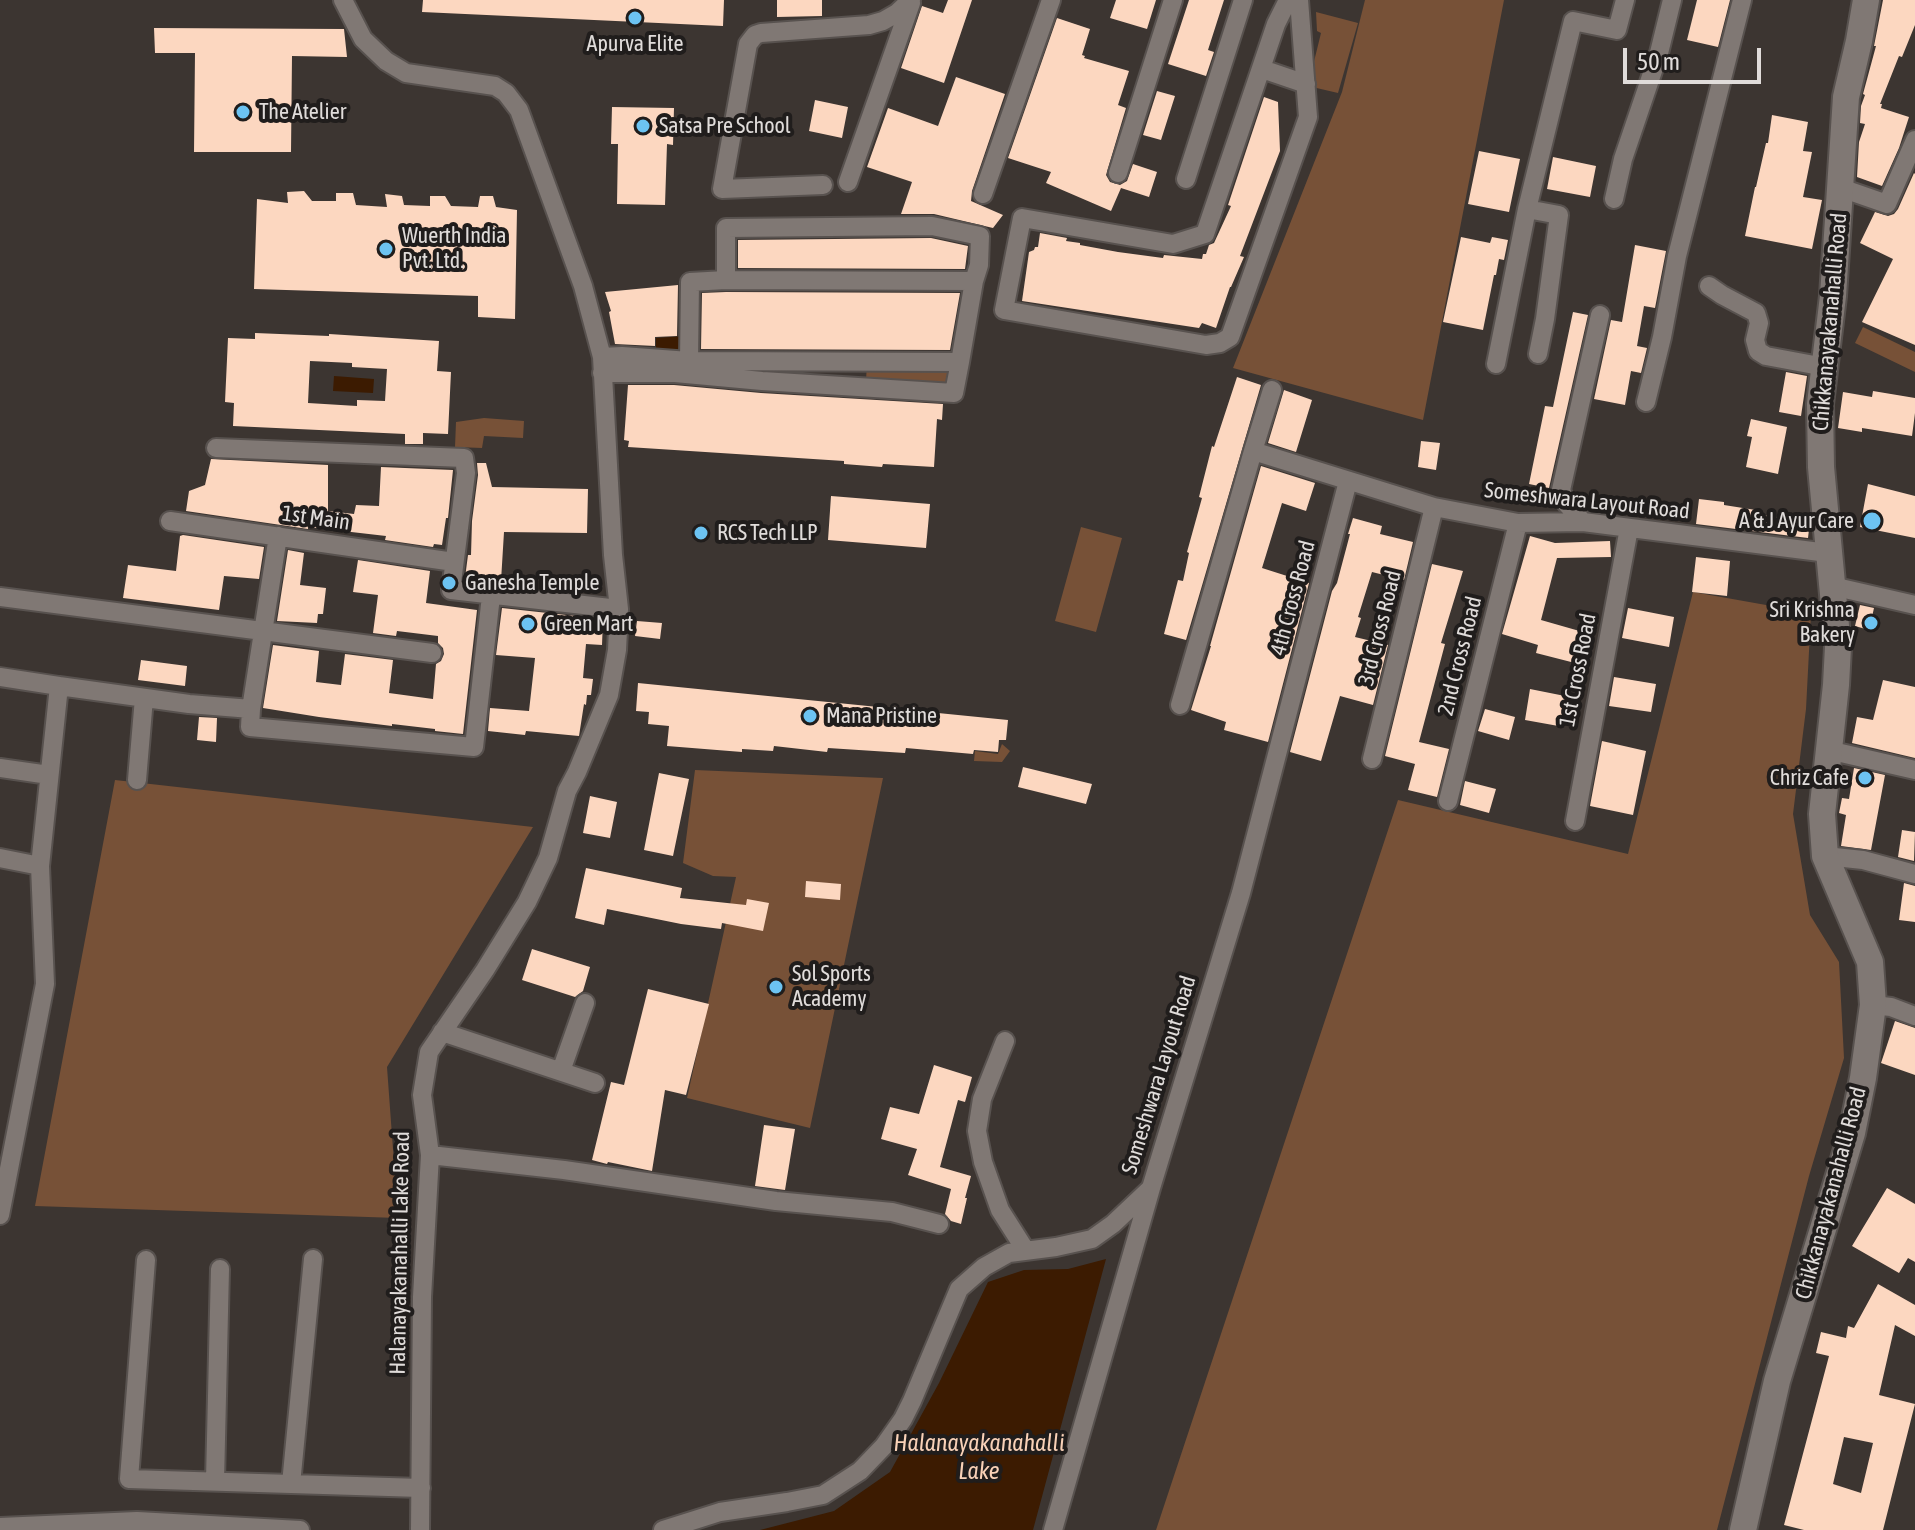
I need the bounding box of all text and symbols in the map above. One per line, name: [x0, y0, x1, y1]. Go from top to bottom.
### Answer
marker: Apurva Elite: [626, 9, 644, 27]
place label: Apurva Elite: [587, 31, 683, 57]
scale bar: [1627, 32, 1765, 82]
text: 50 m: [1637, 48, 1680, 75]
place label: The Atelier: [259, 99, 346, 125]
marker: The Atelier: [234, 103, 252, 121]
place label: Satsa Pre School: [659, 113, 791, 139]
marker: Satsa Pre School: [634, 117, 652, 135]
street label: Chikkanayakanahalli Road: [1807, 212, 1853, 432]
place label: Wuerth India Pvt. Ltd.: [402, 223, 507, 274]
marker: Wuerth India Pvt. Ltd.: [377, 240, 395, 258]
street label: Someshwara Layout Road: [1483, 477, 1691, 525]
street label: 1st Main: [280, 500, 352, 536]
place label: A & J Ayur Care: [1739, 508, 1854, 534]
marker: A & J Ayur Care: [1861, 510, 1883, 532]
place label: RCS Tech LLP: [717, 520, 818, 546]
marker: RCS Tech LLP: [692, 524, 710, 542]
street label: 4th Cross Road: [1265, 538, 1321, 658]
street label: 3rd Cross Road: [1353, 568, 1407, 688]
place label: Ganesha Temple: [465, 570, 599, 596]
marker: Ganesha Temple: [440, 574, 458, 592]
street label: 2nd Cross Road: [1432, 594, 1488, 718]
place label: Sri Krishna Bakery: [1770, 597, 1855, 648]
place label: Green Mart: [544, 611, 633, 637]
street label: 1st Cross Road: [1554, 611, 1602, 729]
marker: Sri Krishna Bakery: [1862, 614, 1880, 632]
marker: Green Mart: [519, 615, 537, 633]
place label: Mana Pristine: [826, 703, 937, 729]
marker: Mana Pristine: [801, 707, 819, 725]
place label: Chriz Cafe: [1770, 765, 1849, 791]
marker: Chriz Cafe: [1856, 769, 1874, 787]
place label: Sol Sports Academy: [792, 961, 871, 1012]
street label: Someshwara Layout Road: [1116, 973, 1202, 1177]
marker: Sol Sports Academy: [767, 978, 785, 996]
street label: Chikkanayakanahalli Road: [1790, 1084, 1872, 1302]
street label: Halanayakanahalli Lake Road: [385, 1131, 415, 1375]
water label: Halanayakanahalli Lake: [894, 1429, 1064, 1485]

